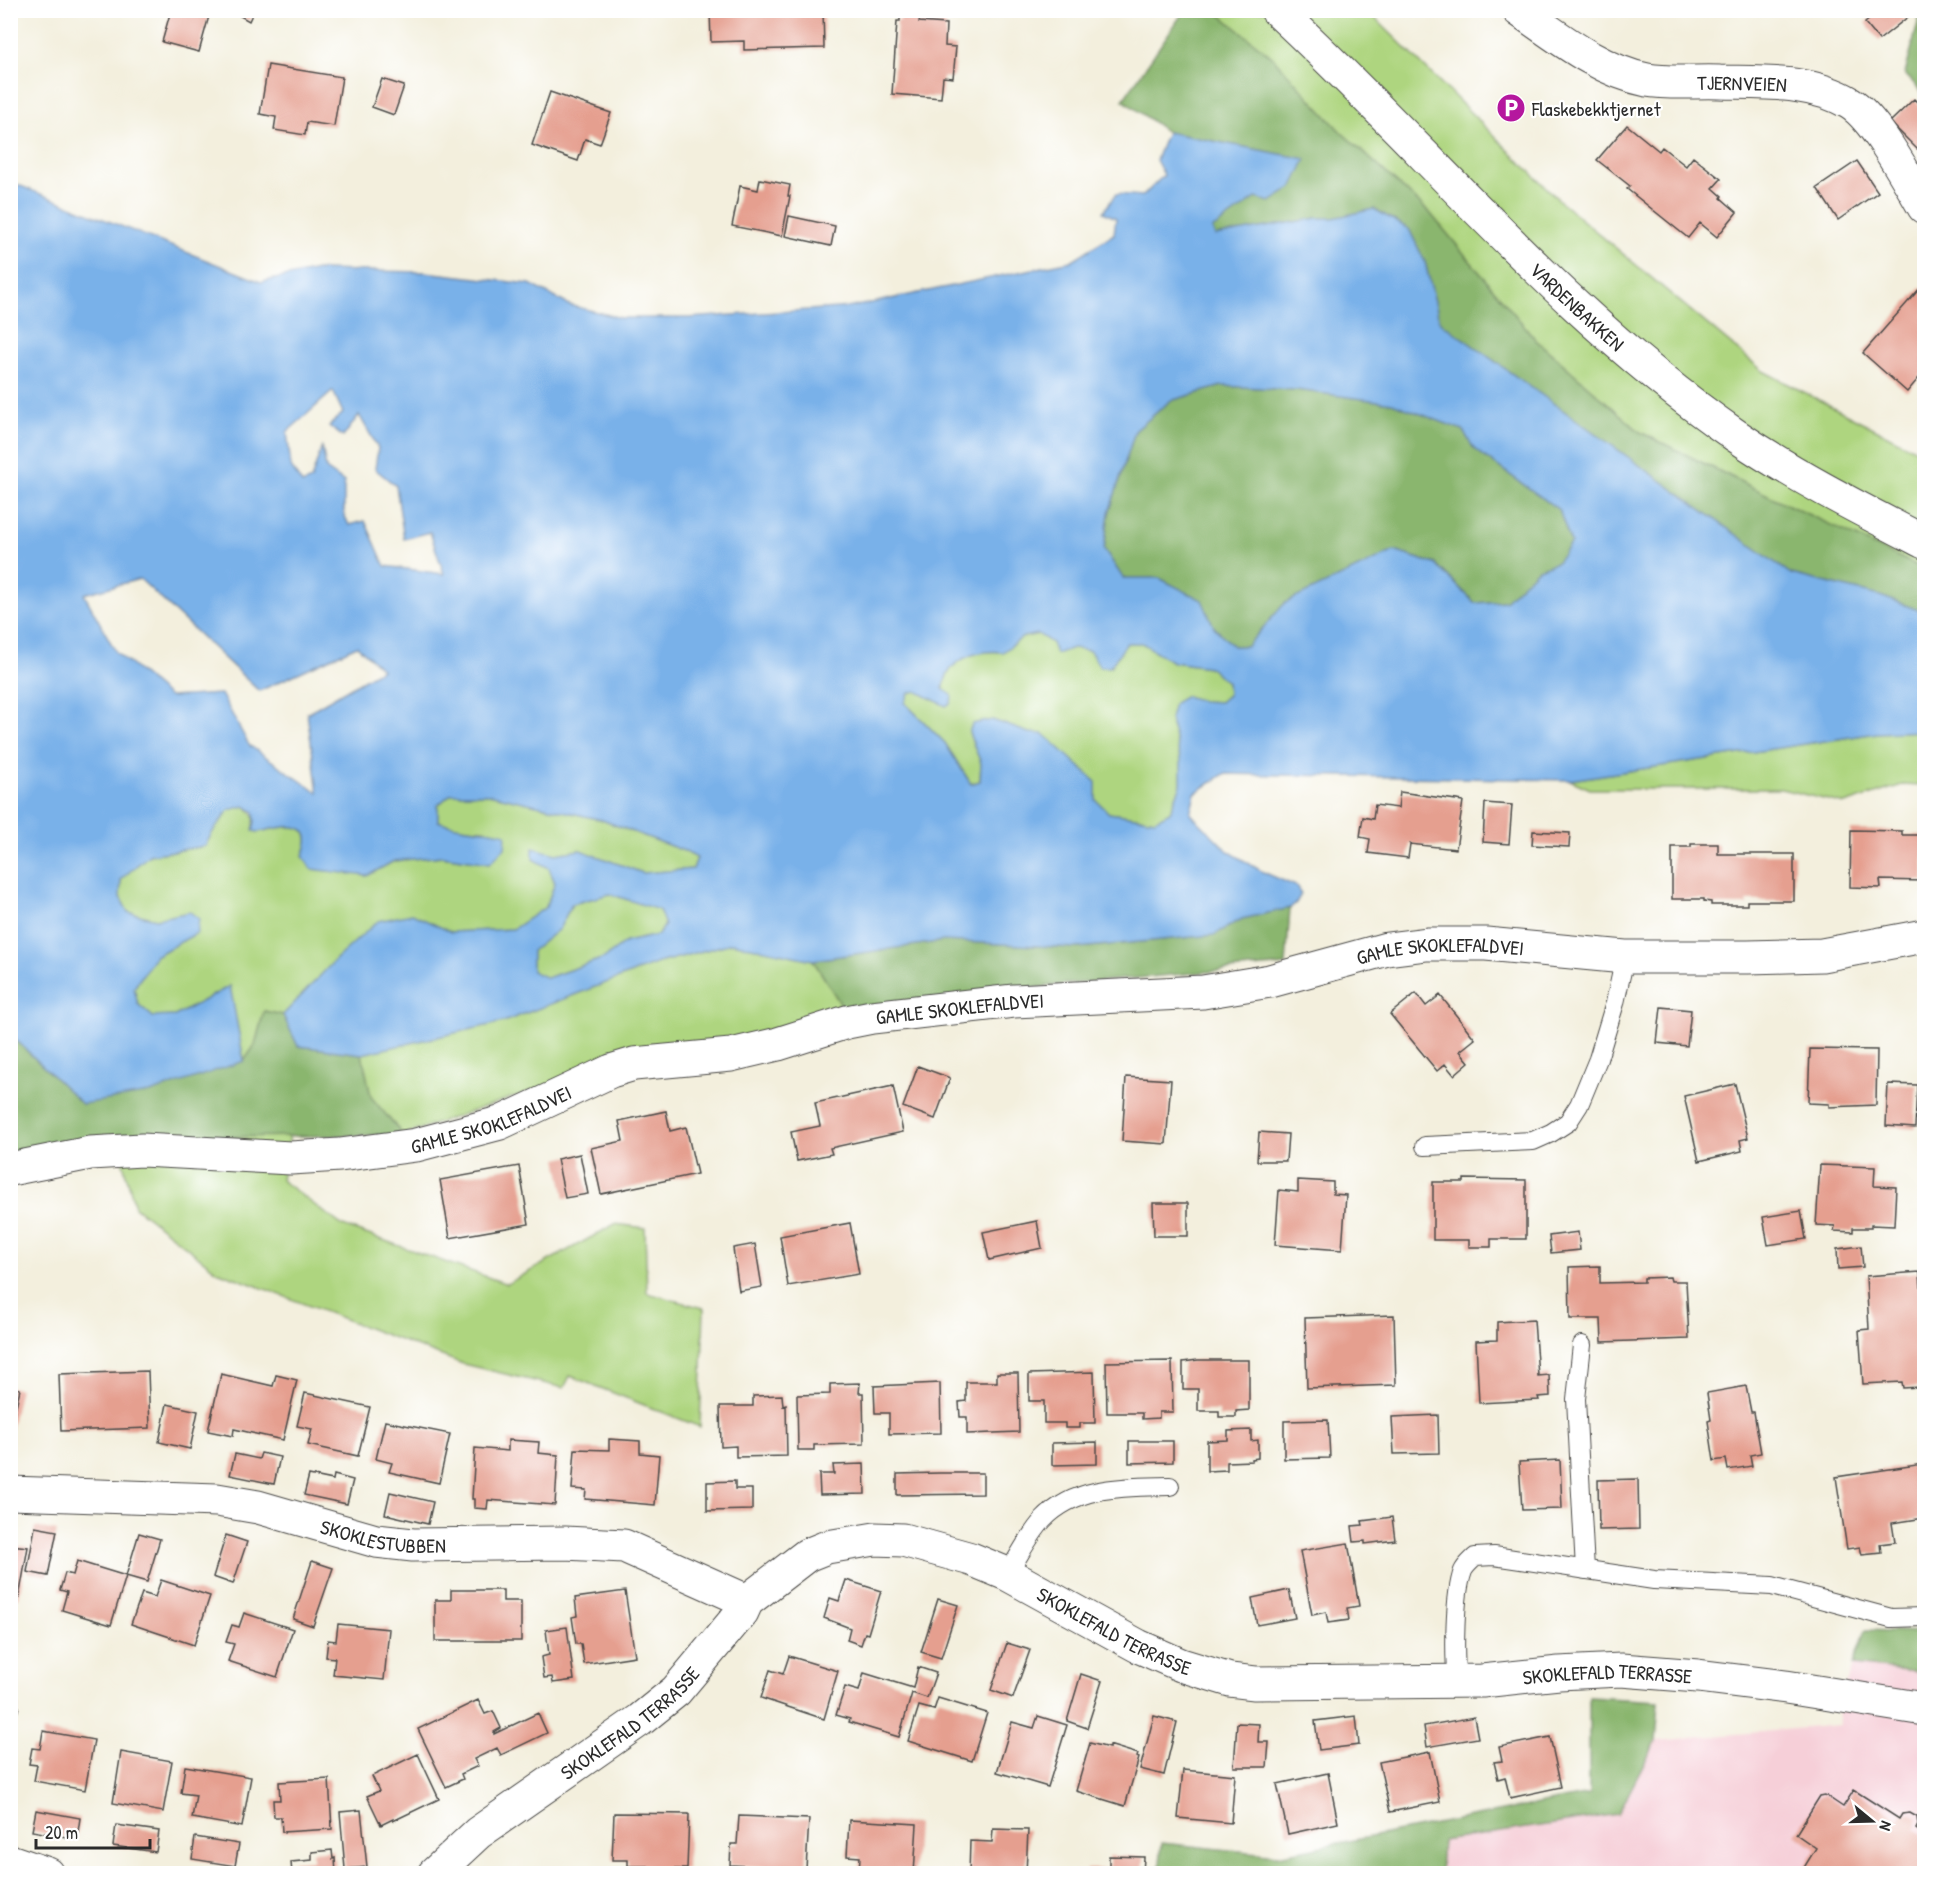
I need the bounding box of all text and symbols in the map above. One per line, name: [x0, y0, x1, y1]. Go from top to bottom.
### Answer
street label: TJERNVEIEN: [1697, 68, 1788, 98]
parking icon: Flaskebekktjernet: [1495, 92, 1527, 124]
place label: Flaskebekktjernet: [1531, 95, 1662, 122]
street label: VARDENBAKKEN: [1524, 256, 1630, 357]
street label: GAMLE SKOKLEFALDVEI: [1353, 930, 1525, 970]
street label: GAMLE SKOKLEFALDVEI: [874, 986, 1044, 1030]
street label: GAMLE SKOKLEFALDVEI: [409, 1078, 575, 1159]
street label: SKOKLESTUBBEN: [318, 1512, 446, 1559]
street label: SKOKLEFALD TERRASSE: [1033, 1580, 1195, 1681]
street label: SKOKLEFALD TERRASSE: [1521, 1656, 1693, 1690]
street label: SKOKLEFALD TERRASSE: [555, 1660, 705, 1785]
north arrow: [1842, 1791, 1902, 1851]
scale bar: [36, 1812, 150, 1850]
text: N: [1874, 1818, 1898, 1834]
text: 20 m: [45, 1820, 78, 1845]

